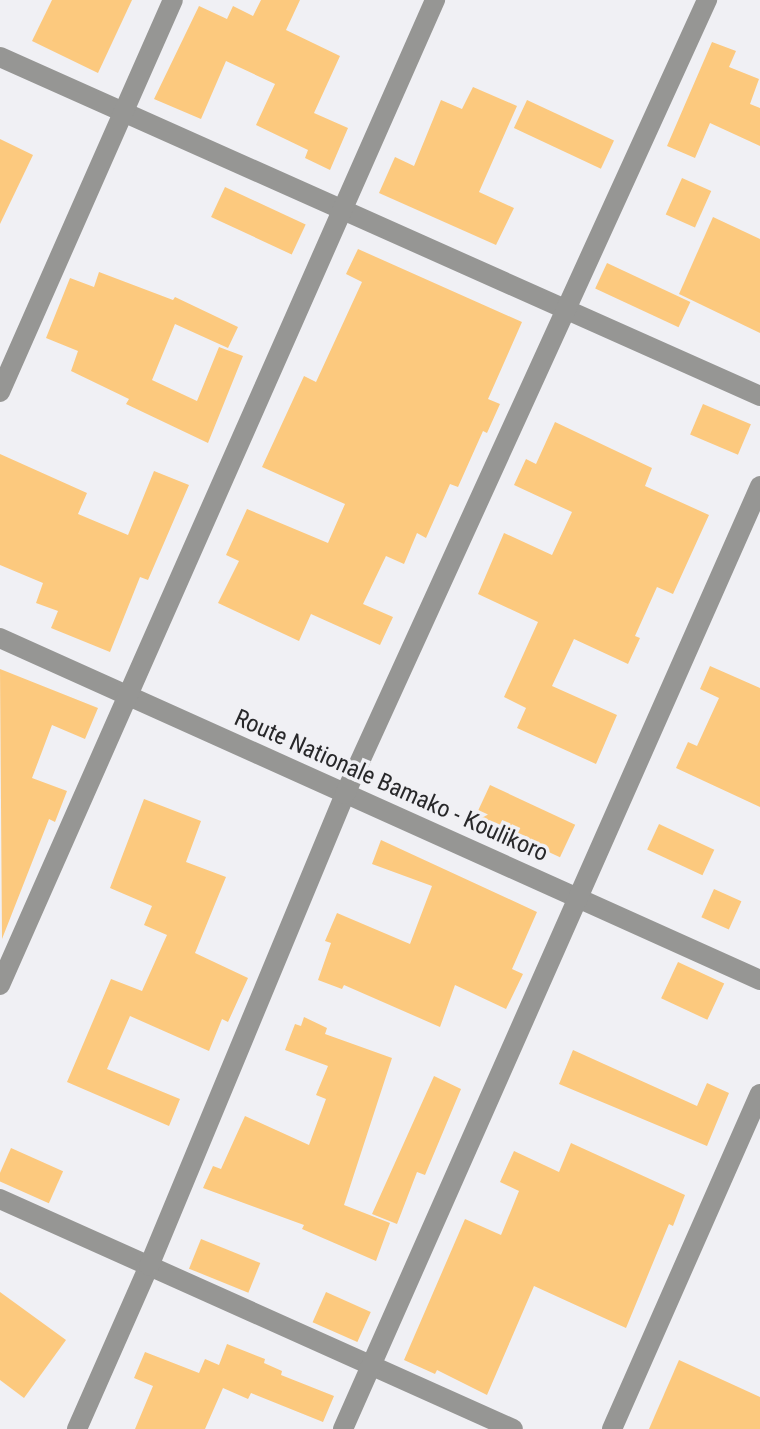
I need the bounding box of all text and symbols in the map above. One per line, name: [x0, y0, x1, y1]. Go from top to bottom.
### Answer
street label: Route Nationale Bamako - Koulikoro: [230, 704, 552, 868]

